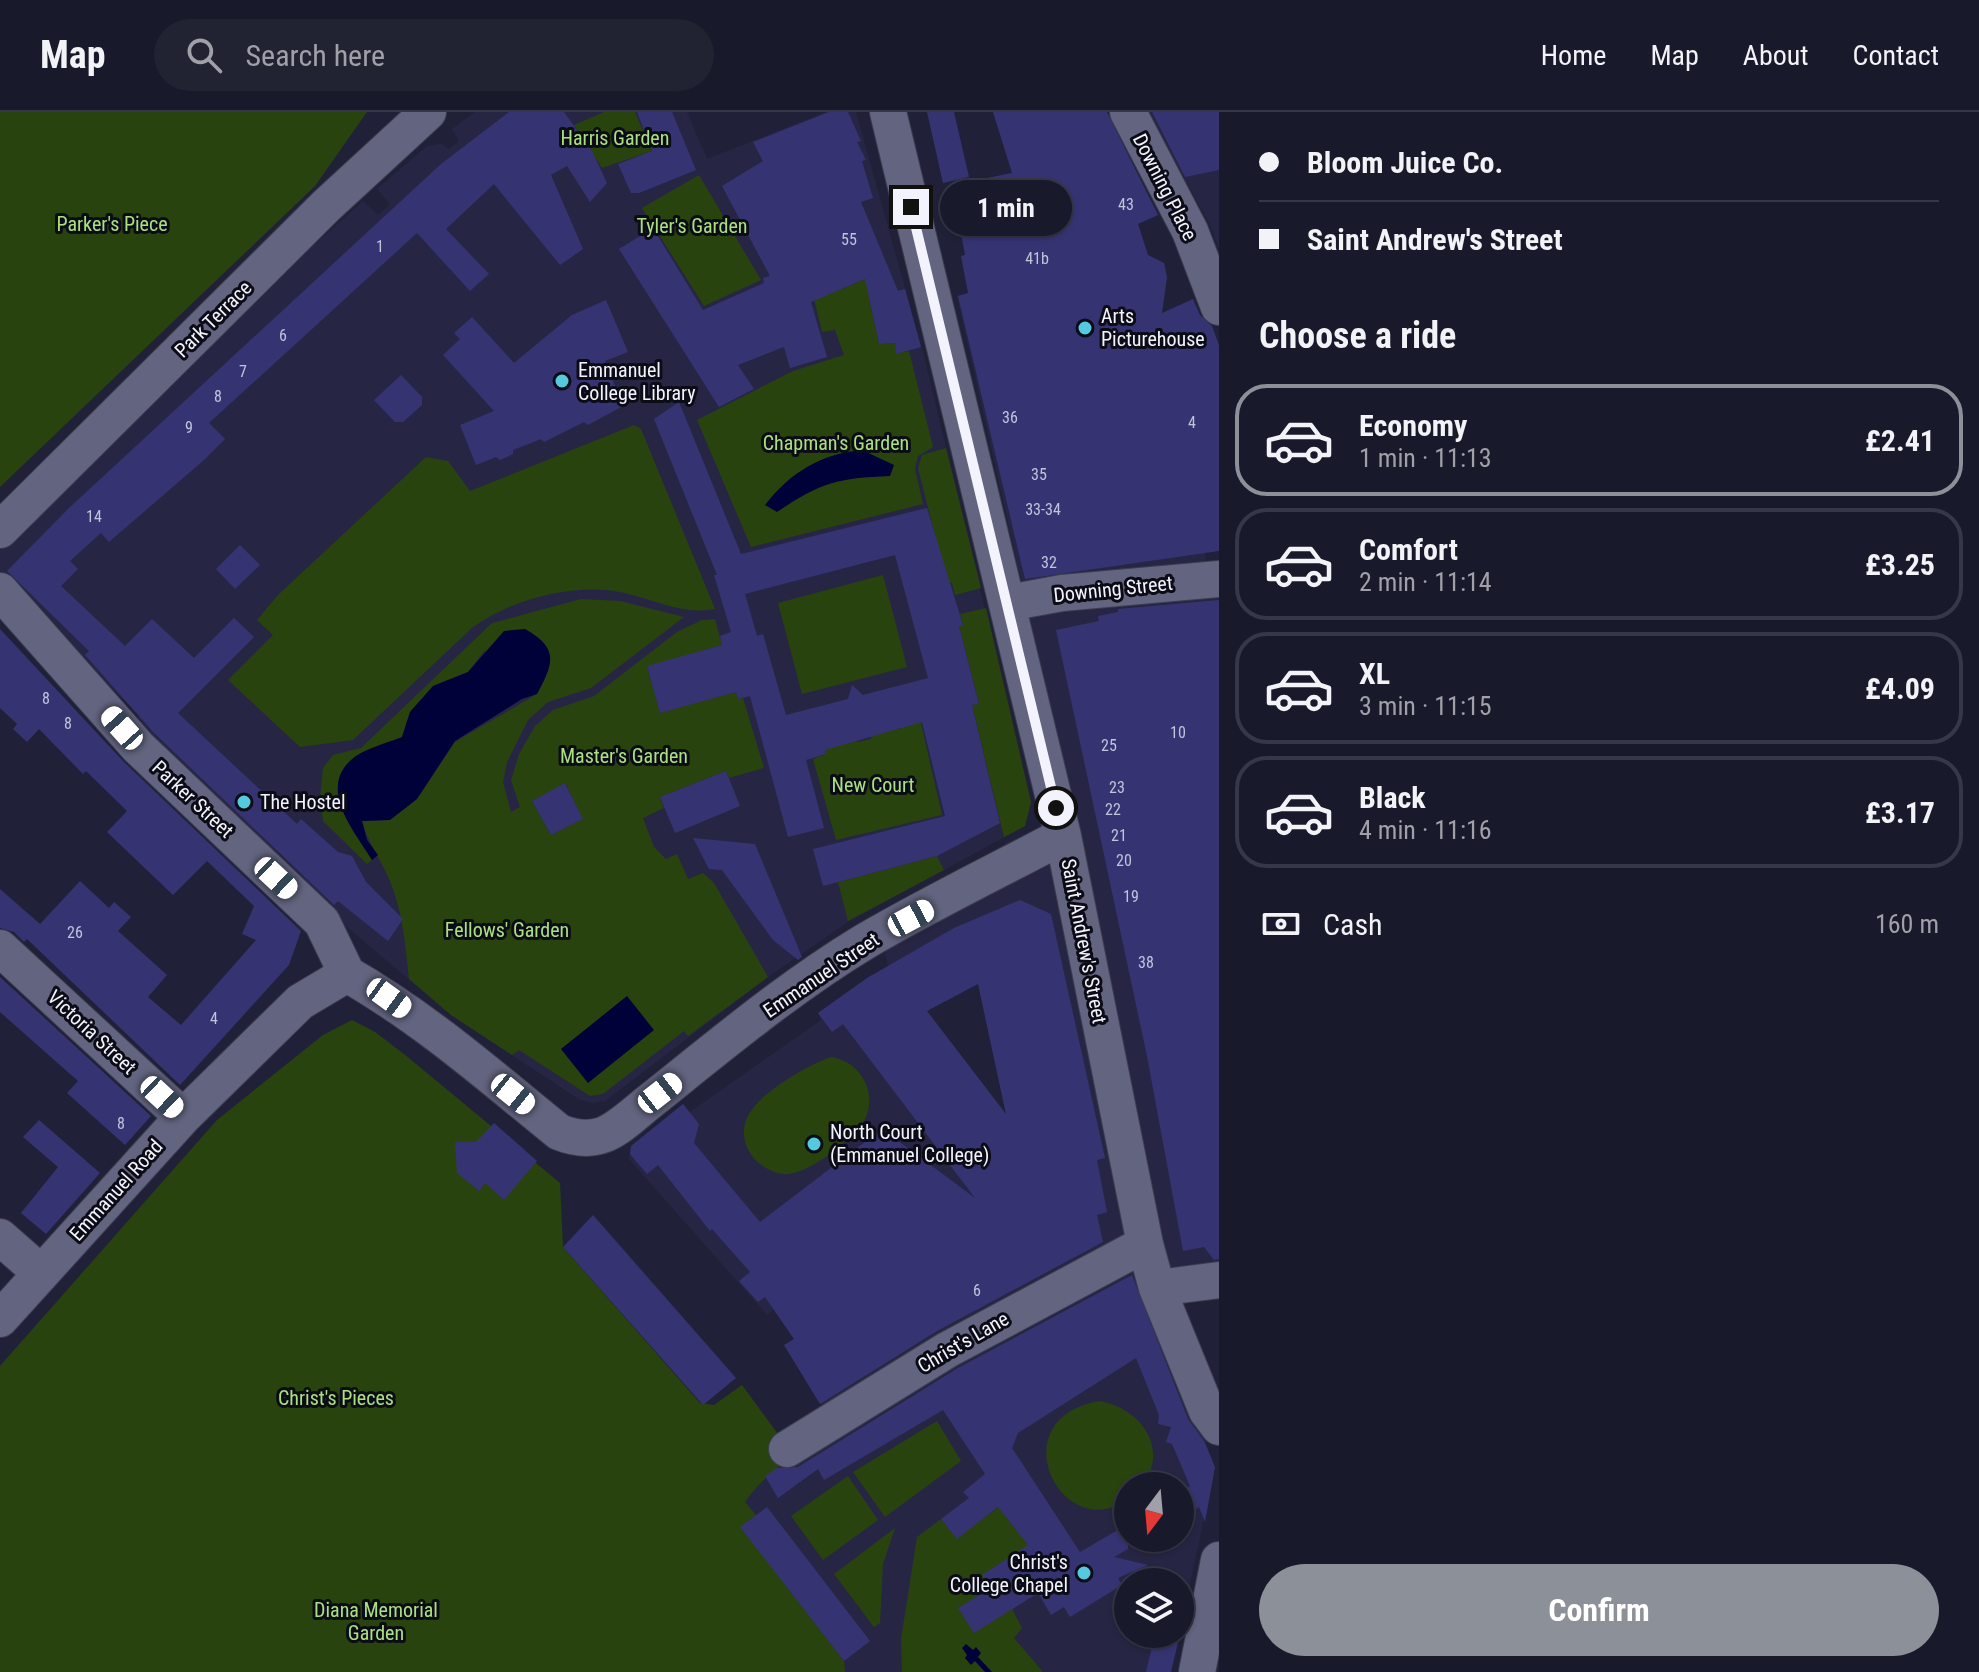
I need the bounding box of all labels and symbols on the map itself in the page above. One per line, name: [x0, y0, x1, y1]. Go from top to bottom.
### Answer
park label: Harris Garden: [561, 126, 669, 150]
street label: Downing Place: [1128, 130, 1202, 244]
callout: 1 min: [939, 179, 1071, 235]
route end: [893, 189, 929, 225]
house number: 43: [1118, 195, 1134, 214]
park label: Parker's Piece: [56, 212, 168, 236]
park label: Tyler's Garden: [637, 214, 747, 238]
house number: 55: [841, 230, 857, 249]
house number: 1: [376, 237, 384, 256]
house number: 41b: [1025, 249, 1049, 268]
street label: Park Terrace: [170, 276, 256, 362]
place label: Arts Picturehouse: [1101, 304, 1205, 351]
marker: Arts Picturehouse: [1076, 319, 1094, 337]
house number: 6: [279, 326, 287, 345]
place label: Emmanuel College Library: [578, 358, 696, 405]
house number: 7: [239, 362, 247, 381]
marker: Emmanuel College Library: [553, 372, 571, 390]
house number: 8: [214, 387, 222, 406]
house number: 36: [1002, 408, 1018, 427]
house number: 4: [1188, 413, 1196, 432]
house number: 9: [185, 418, 193, 437]
park label: Chapman's Garden: [763, 431, 909, 455]
house number: 35: [1031, 465, 1047, 484]
house number: 33-34: [1025, 500, 1061, 519]
house number: 14: [86, 507, 102, 526]
house number: 32: [1041, 553, 1057, 572]
street label: Downing Street: [1052, 571, 1174, 607]
house number: 8: [42, 689, 50, 708]
car: [97, 702, 147, 754]
house number: 8: [64, 714, 72, 733]
house number: 10: [1170, 723, 1186, 742]
house number: 25: [1101, 736, 1117, 755]
park label: Master's Garden: [560, 744, 688, 768]
street label: Parker Street: [147, 755, 239, 843]
park label: New Court: [832, 773, 915, 797]
house number: 23: [1109, 778, 1125, 797]
place label: The Hostel: [260, 790, 345, 814]
route start: [1038, 790, 1074, 826]
marker: The Hostel: [235, 793, 253, 811]
house number: 22: [1105, 800, 1121, 819]
house number: 21: [1111, 826, 1127, 845]
house number: 20: [1116, 851, 1132, 870]
car: [250, 853, 302, 903]
street label: Saint Andrew's Street: [1056, 857, 1112, 1026]
house number: 19: [1123, 887, 1139, 906]
car: [884, 896, 938, 940]
park label: Fellows' Garden: [445, 918, 569, 942]
house number: 26: [67, 923, 83, 942]
street label: Emmanuel Street: [759, 927, 883, 1023]
house number: 38: [1138, 953, 1154, 972]
car: [363, 974, 415, 1022]
street label: Victoria Street: [43, 985, 141, 1079]
house number: 4: [210, 1009, 218, 1028]
car: [634, 1069, 686, 1117]
car: [487, 1070, 539, 1118]
car: [136, 1072, 188, 1122]
house number: 8: [117, 1114, 125, 1133]
place label: North Court (Emmanuel College): [830, 1120, 989, 1167]
street label: Emmanuel Road: [64, 1135, 168, 1245]
marker: North Court (Emmanuel College): [805, 1135, 823, 1153]
house number: 6: [973, 1281, 981, 1300]
street label: Christ's Lane: [913, 1306, 1013, 1378]
park label: Christ's Pieces: [278, 1386, 394, 1410]
north arrow: [1114, 1472, 1194, 1552]
place label: Christ's College Chapel: [950, 1550, 1068, 1597]
marker: Christ's College Chapel: [1075, 1564, 1093, 1582]
park label: Diana Memorial Garden: [314, 1598, 438, 1645]

